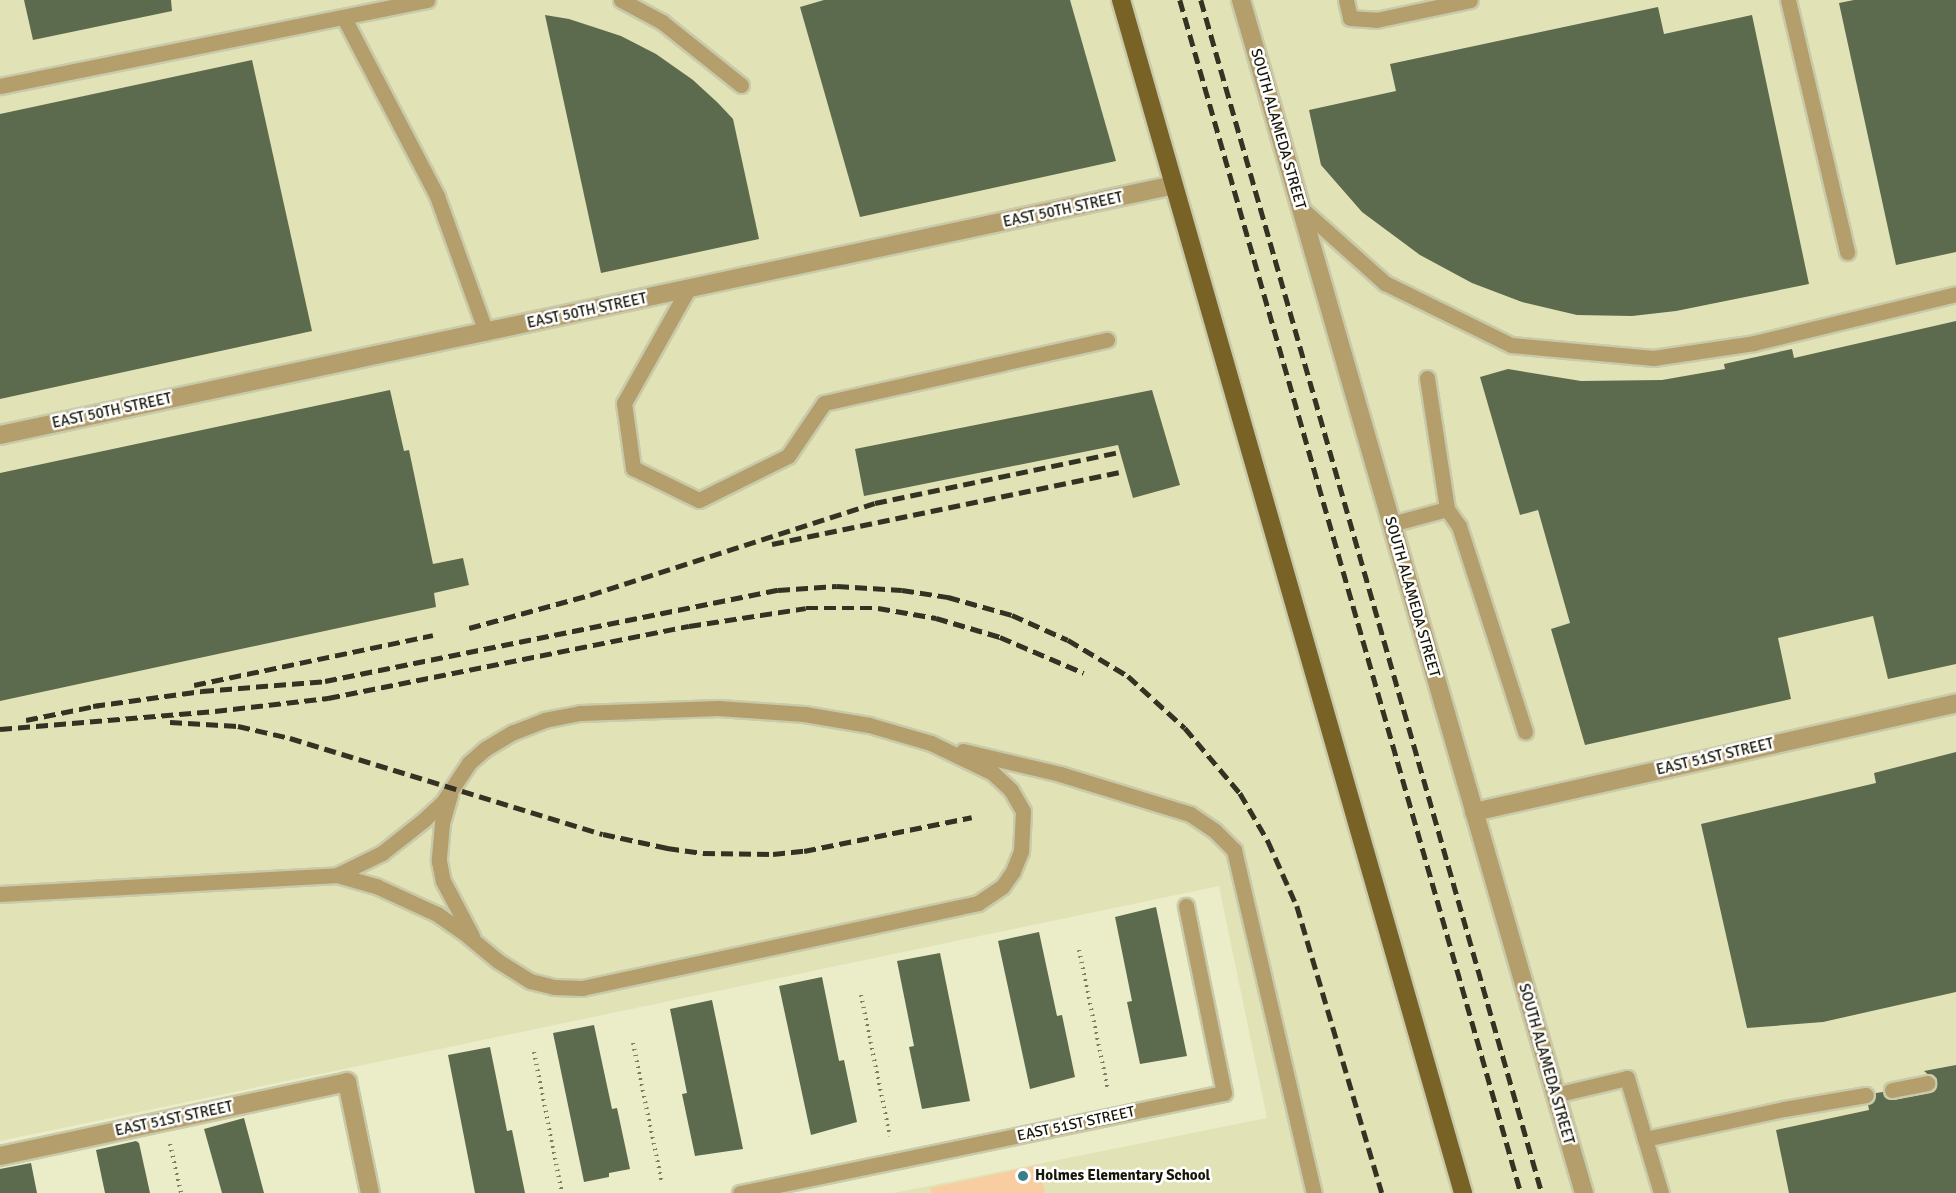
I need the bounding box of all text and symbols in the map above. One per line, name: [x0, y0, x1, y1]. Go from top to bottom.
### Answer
street label: SOUTH ALAMEDA STREET: [1246, 47, 1310, 211]
street label: EAST 50TH STREET: [1001, 189, 1125, 231]
street label: EAST 50TH STREET: [525, 290, 649, 332]
street label: EAST 50TH STREET: [50, 390, 174, 432]
street label: SOUTH ALAMEDA STREET: [1380, 515, 1444, 679]
street label: EAST 51ST STREET: [1655, 735, 1775, 779]
street label: SOUTH ALAMEDA STREET: [1514, 982, 1578, 1146]
street label: EAST 51ST STREET: [114, 1098, 234, 1140]
street label: EAST 51ST STREET: [1016, 1103, 1136, 1145]
place label: Holmes Elementary School: [1035, 1167, 1210, 1185]
marker: Holmes Elementary School: [1016, 1169, 1030, 1183]

